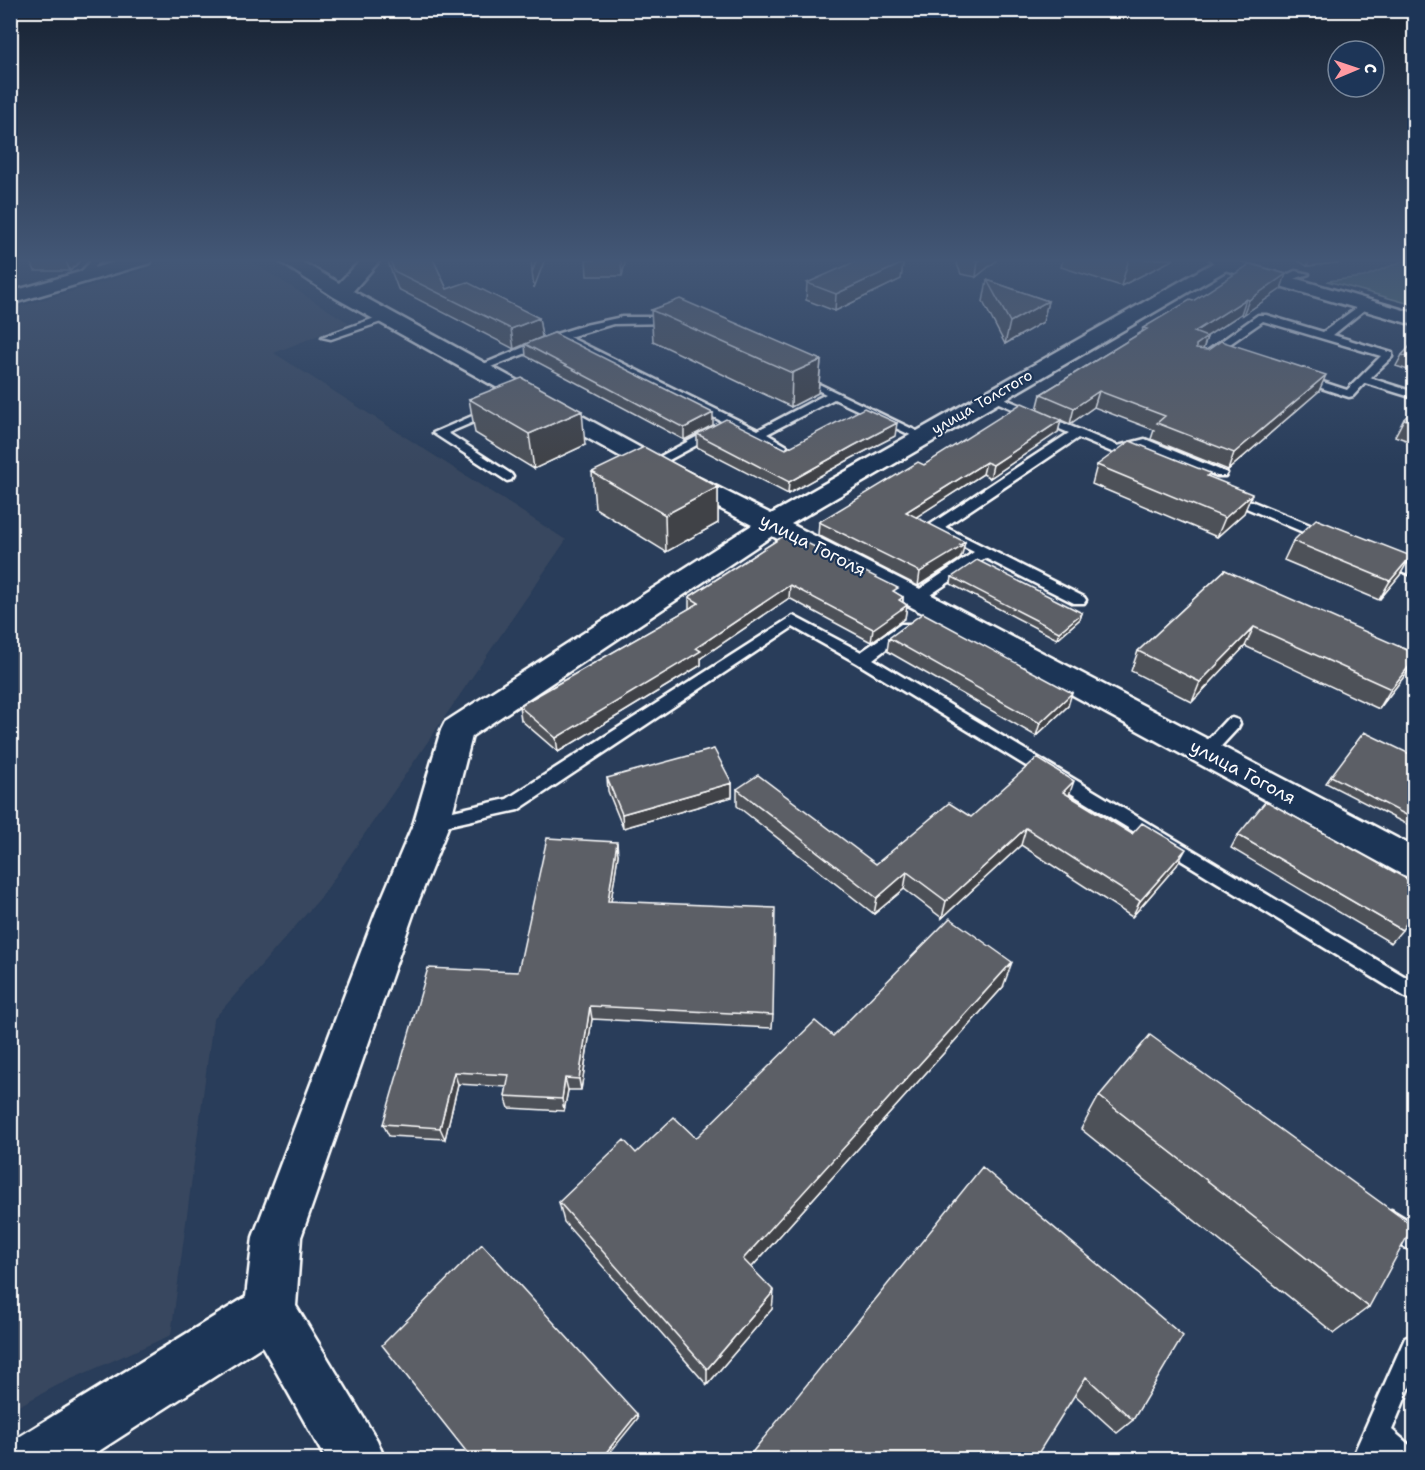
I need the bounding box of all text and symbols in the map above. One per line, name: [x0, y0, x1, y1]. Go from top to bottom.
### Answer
north arrow: [1326, 39, 1386, 99]
text: С: [1360, 63, 1381, 74]
street label: улица Толстого: [928, 365, 1036, 439]
street label: улица Гоголя: [756, 508, 870, 582]
street label: улица Гоголя: [1186, 734, 1300, 810]

